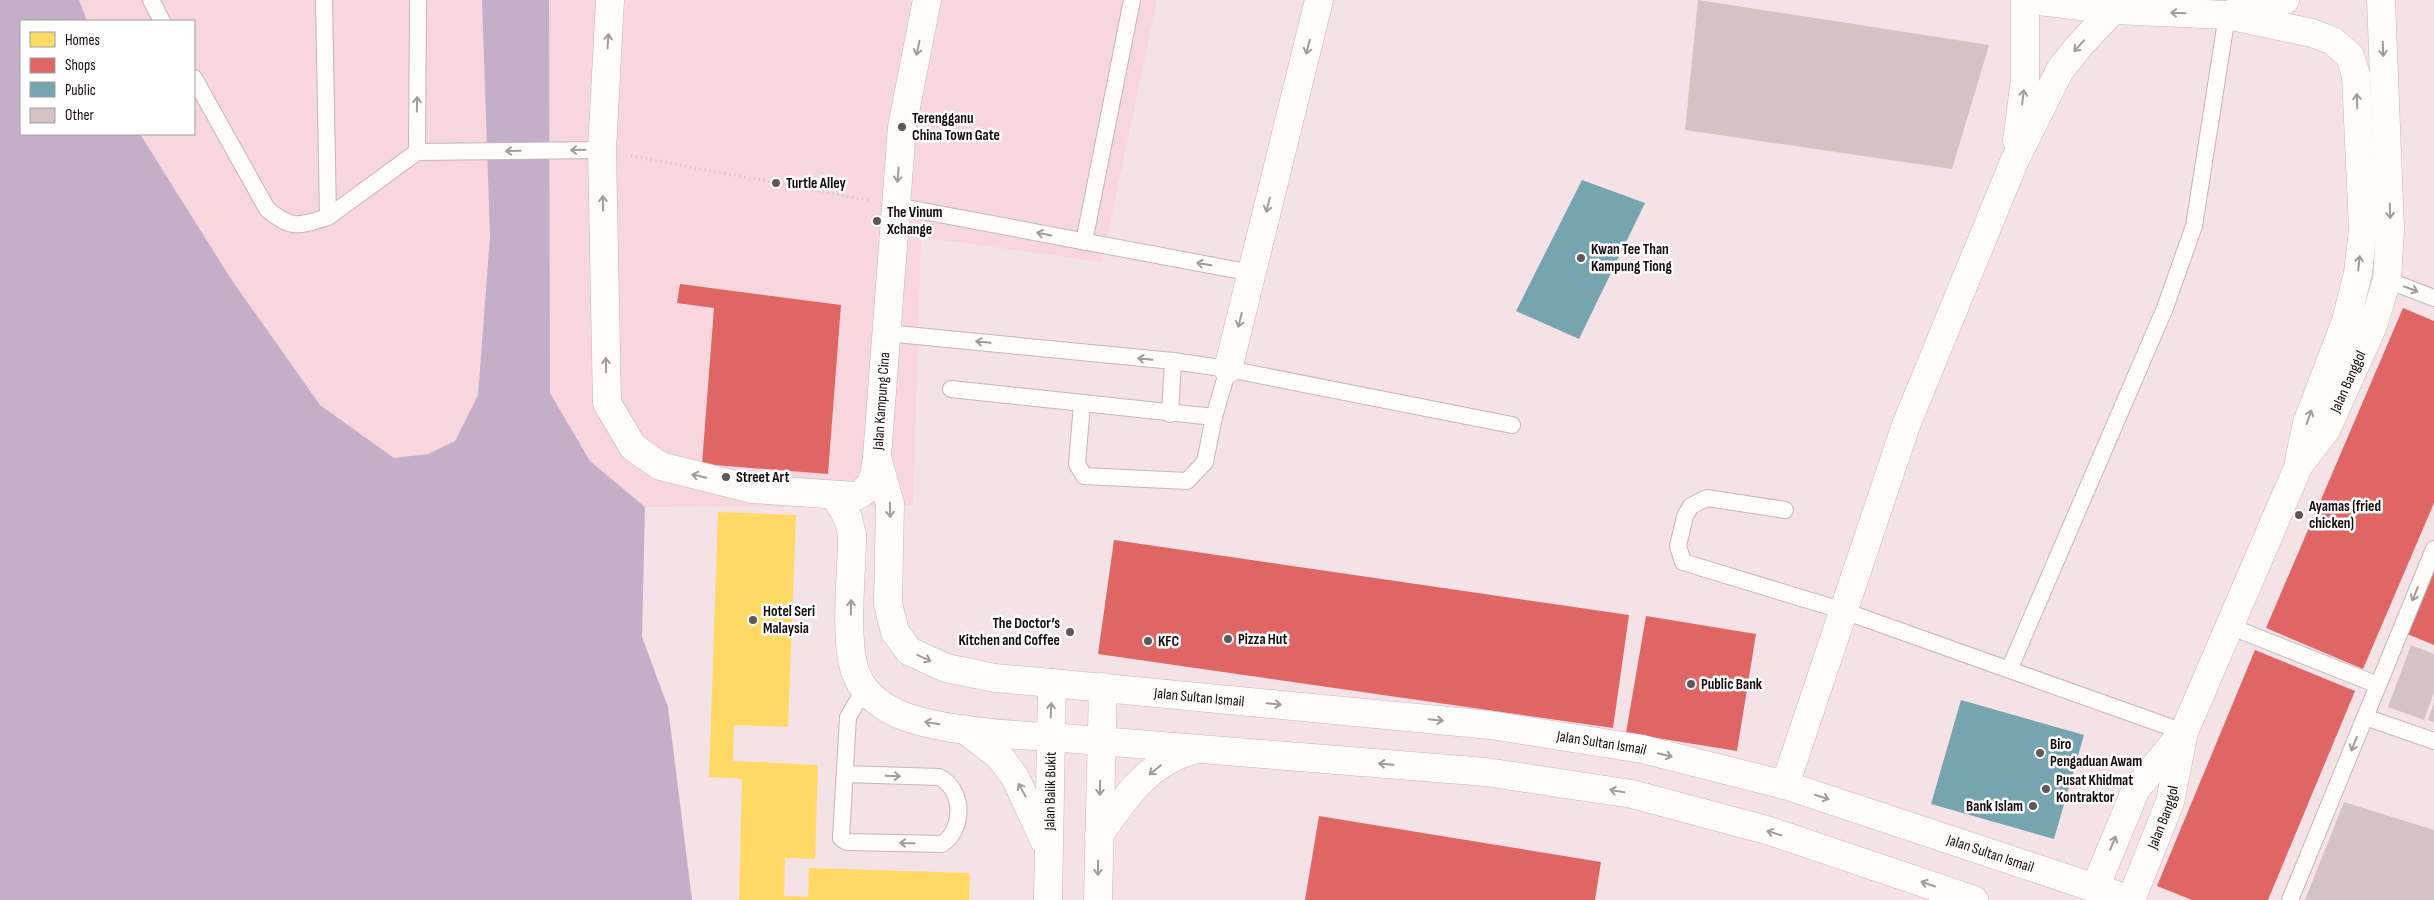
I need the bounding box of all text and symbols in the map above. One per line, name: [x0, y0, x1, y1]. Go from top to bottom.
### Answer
one-way arrow: [2170, 9, 2186, 18]
legend: [20, 20, 195, 135]
text: Homes: [65, 31, 100, 50]
one-way arrow: [603, 33, 612, 49]
one-way arrow: [1303, 39, 1312, 55]
one-way arrow: [2074, 39, 2085, 52]
one-way arrow: [913, 40, 922, 56]
one-way arrow: [2378, 40, 2388, 56]
text: Shops: [65, 56, 96, 75]
text: Public: [65, 81, 96, 100]
one-way arrow: [2018, 89, 2028, 105]
one-way arrow: [2353, 93, 2362, 109]
one-way arrow: [412, 96, 422, 112]
text: Other: [65, 106, 94, 125]
place label: Terengganu China Town Gate: [912, 109, 1000, 145]
marker: Terengganu China Town Gate: [896, 121, 908, 133]
one-way arrow: [570, 145, 586, 155]
one-way arrow: [505, 146, 521, 156]
one-way arrow: [893, 167, 903, 183]
place label: Turtle Alley: [786, 174, 847, 193]
marker: Turtle Alley: [770, 177, 782, 189]
one-way arrow: [598, 195, 607, 211]
one-way arrow: [1263, 197, 1273, 213]
place label: The Vinum Xchange: [886, 203, 942, 239]
one-way arrow: [2385, 203, 2394, 219]
marker: The Vinum Xchange: [871, 215, 883, 227]
one-way arrow: [1036, 229, 1052, 239]
place label: Kwan Tee Than Kampung Tiong: [1591, 240, 1672, 276]
marker: Kwan Tee Than Kampung Tiong: [1575, 252, 1587, 264]
one-way arrow: [2354, 255, 2364, 271]
one-way arrow: [1196, 258, 1212, 268]
one-way arrow: [2402, 285, 2418, 294]
one-way arrow: [1235, 311, 1244, 327]
one-way arrow: [976, 337, 992, 347]
street label: Jalan Banggol: [2326, 348, 2371, 417]
street label: Jalan Kampung Cina: [869, 351, 894, 452]
one-way arrow: [1137, 354, 1153, 363]
one-way arrow: [601, 358, 611, 374]
one-way arrow: [2305, 410, 2314, 426]
place label: Street Art: [736, 468, 789, 487]
one-way arrow: [692, 471, 708, 480]
marker: Street Art: [720, 471, 732, 483]
place label: Ayamas (fried chicken): [2308, 497, 2381, 533]
one-way arrow: [885, 502, 894, 518]
marker: Ayamas (fried chicken): [2293, 509, 2305, 521]
one-way arrow: [2410, 586, 2420, 601]
one-way arrow: [846, 599, 856, 616]
place label: Hotel Seri Malaysia: [763, 602, 815, 638]
marker: Hotel Seri Malaysia: [747, 614, 759, 626]
place label: The Doctor’s Kitchen and Coffee: [958, 614, 1060, 650]
marker: The Doctor’s Kitchen and Coffee: [1064, 626, 1076, 638]
place label: Pizza Hut: [1238, 630, 1287, 649]
place label: KFC: [1158, 632, 1179, 651]
marker: Pizza Hut: [1222, 633, 1234, 645]
marker: KFC: [1142, 635, 1154, 647]
one-way arrow: [916, 653, 931, 663]
place label: Public Bank: [1701, 675, 1763, 694]
marker: Public Bank: [1685, 678, 1697, 690]
street label: Jalan Sultan Ismail: [1152, 684, 1245, 711]
one-way arrow: [1266, 699, 1282, 709]
one-way arrow: [1046, 702, 1056, 718]
one-way arrow: [1427, 715, 1443, 725]
one-way arrow: [925, 718, 941, 728]
street label: Jalan Sultan Ismail: [1554, 727, 1648, 760]
place label: Biro Pengaduan Awam: [2050, 735, 2142, 771]
one-way arrow: [2349, 736, 2358, 751]
marker: Biro Pengaduan Awam: [2034, 747, 2046, 759]
street label: Jalan Balik Bukit: [1040, 751, 1061, 832]
one-way arrow: [1657, 751, 1673, 760]
one-way arrow: [1378, 759, 1394, 769]
one-way arrow: [1149, 765, 1162, 776]
one-way arrow: [885, 771, 901, 781]
place label: Pusat Khidmat Kontraktor: [2056, 771, 2133, 807]
one-way arrow: [1095, 780, 1104, 796]
one-way arrow: [1017, 783, 1027, 798]
marker: Pusat Khidmat Kontraktor: [2040, 783, 2052, 795]
street label: Jalan Banggol: [2143, 784, 2183, 853]
one-way arrow: [1609, 786, 1625, 796]
one-way arrow: [1814, 793, 1830, 803]
place label: Bank Islam: [1966, 797, 2023, 816]
marker: Bank Islam: [2027, 800, 2039, 812]
one-way arrow: [1766, 827, 1782, 837]
street label: Jalan Sultan Ismail: [1944, 830, 2036, 877]
one-way arrow: [2109, 836, 2119, 851]
one-way arrow: [899, 838, 915, 848]
one-way arrow: [1093, 859, 1103, 875]
one-way arrow: [1920, 879, 1936, 889]

